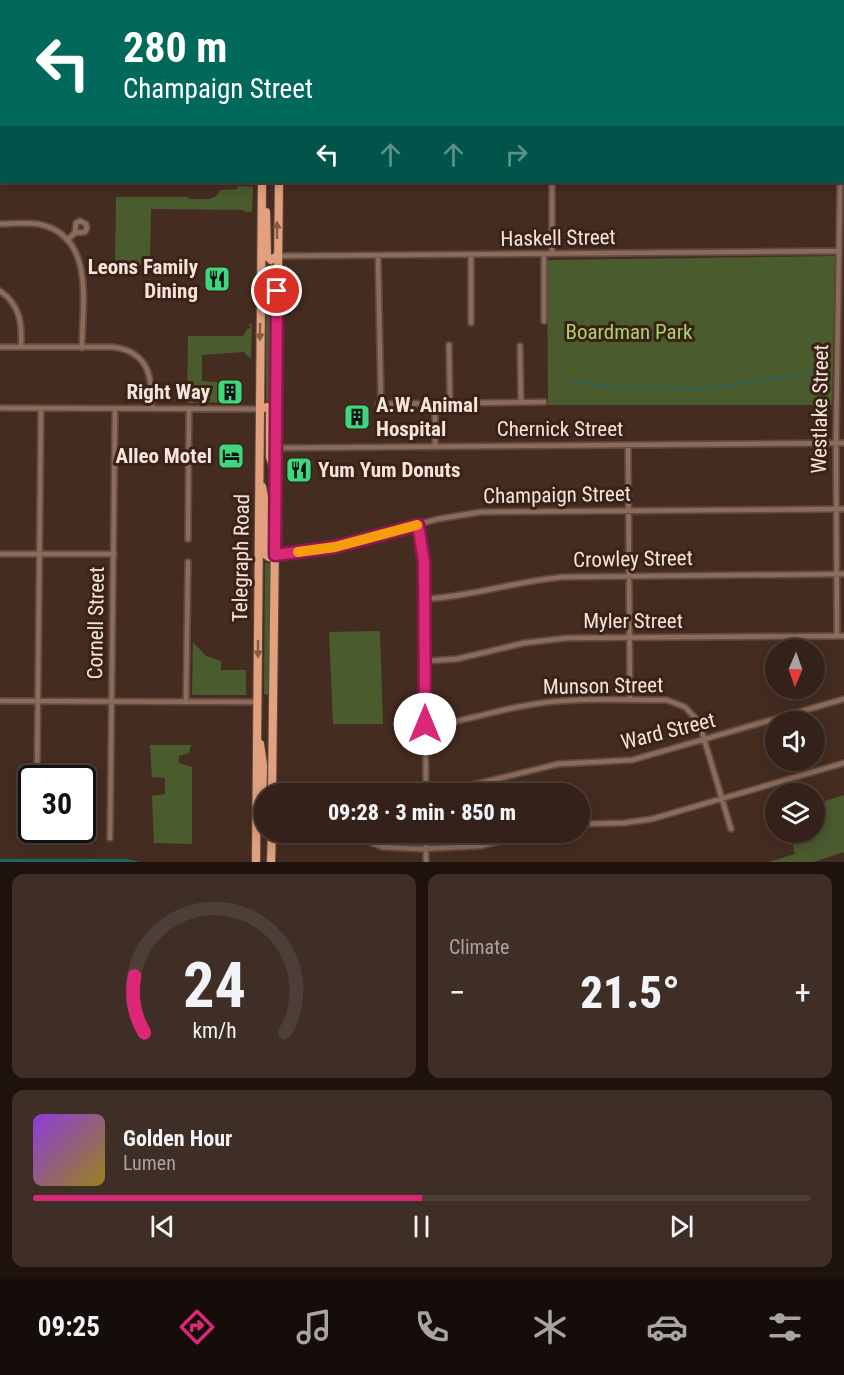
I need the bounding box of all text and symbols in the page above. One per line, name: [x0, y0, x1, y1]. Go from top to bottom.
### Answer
text: 280 m: [123, 23, 228, 72]
icon: left: [24, 24, 102, 102]
text: Champaign Street: [123, 73, 313, 105]
icon: left: [311, 138, 344, 171]
icon: ahead: [374, 138, 407, 171]
icon: ahead: [437, 138, 470, 171]
icon: right: [500, 138, 533, 171]
one-way arrow: [272, 221, 282, 240]
street label: Haskell Street: [500, 225, 616, 251]
place label: Leons Family Dining: [88, 255, 199, 303]
restaurant icon: Leons Family Dining: [202, 264, 232, 294]
pin: [251, 265, 302, 316]
icon: arrive: [260, 274, 293, 307]
park label: Boardman Park: [566, 320, 693, 344]
one-way arrow: [255, 323, 265, 342]
street label: Westlake Street: [807, 344, 833, 474]
building icon: Right Way: [215, 377, 245, 407]
place label: Right Way: [126, 380, 211, 404]
place label: A.W. Animal Hospital: [376, 393, 478, 441]
building icon: A.W. Animal Hospital: [342, 402, 372, 432]
street label: Chernick Street: [497, 417, 623, 441]
hotel icon: Alleo Motel: [216, 441, 246, 471]
place label: Alleo Motel: [115, 444, 212, 468]
restaurant icon: Yum Yum Donuts: [284, 455, 314, 485]
place label: Yum Yum Donuts: [318, 458, 460, 482]
street label: Champaign Street: [483, 482, 631, 508]
street label: Telegraph Road: [228, 494, 254, 622]
street label: Crowley Street: [573, 546, 693, 572]
street label: Cornell Street: [83, 567, 109, 679]
street label: Myler Street: [583, 609, 683, 633]
one-way arrow: [253, 639, 263, 658]
north arrow: [765, 639, 825, 699]
map controls: [765, 639, 825, 843]
street label: Munson Street: [543, 673, 663, 699]
position arrow: [393, 692, 457, 756]
street label: Ward Street: [618, 708, 718, 754]
button: sound: [765, 711, 825, 771]
speed limit sign: 30: [18, 765, 96, 843]
button: layers: [765, 783, 825, 843]
text: 09:28 · 3 min · 850 m: [328, 800, 516, 825]
text: Climate: [449, 935, 509, 959]
text: 24: [182, 949, 246, 1022]
text: 21.5°: [580, 966, 680, 1019]
text: −: [449, 973, 466, 1012]
text: +: [795, 973, 811, 1012]
text: km/h: [192, 1018, 236, 1043]
text: Golden Hour: [123, 1126, 232, 1151]
text: Lumen: [123, 1151, 176, 1175]
icon: previous: [146, 1210, 179, 1243]
icon: pause: [405, 1210, 438, 1243]
icon: next: [665, 1210, 698, 1243]
icon: directions: [176, 1306, 218, 1348]
icon: music: [293, 1306, 335, 1348]
icon: phone: [411, 1306, 453, 1348]
icon: climate: [529, 1306, 571, 1348]
icon: car: [646, 1306, 688, 1348]
icon: filters: [764, 1306, 806, 1348]
text: 09:25: [38, 1311, 100, 1343]

